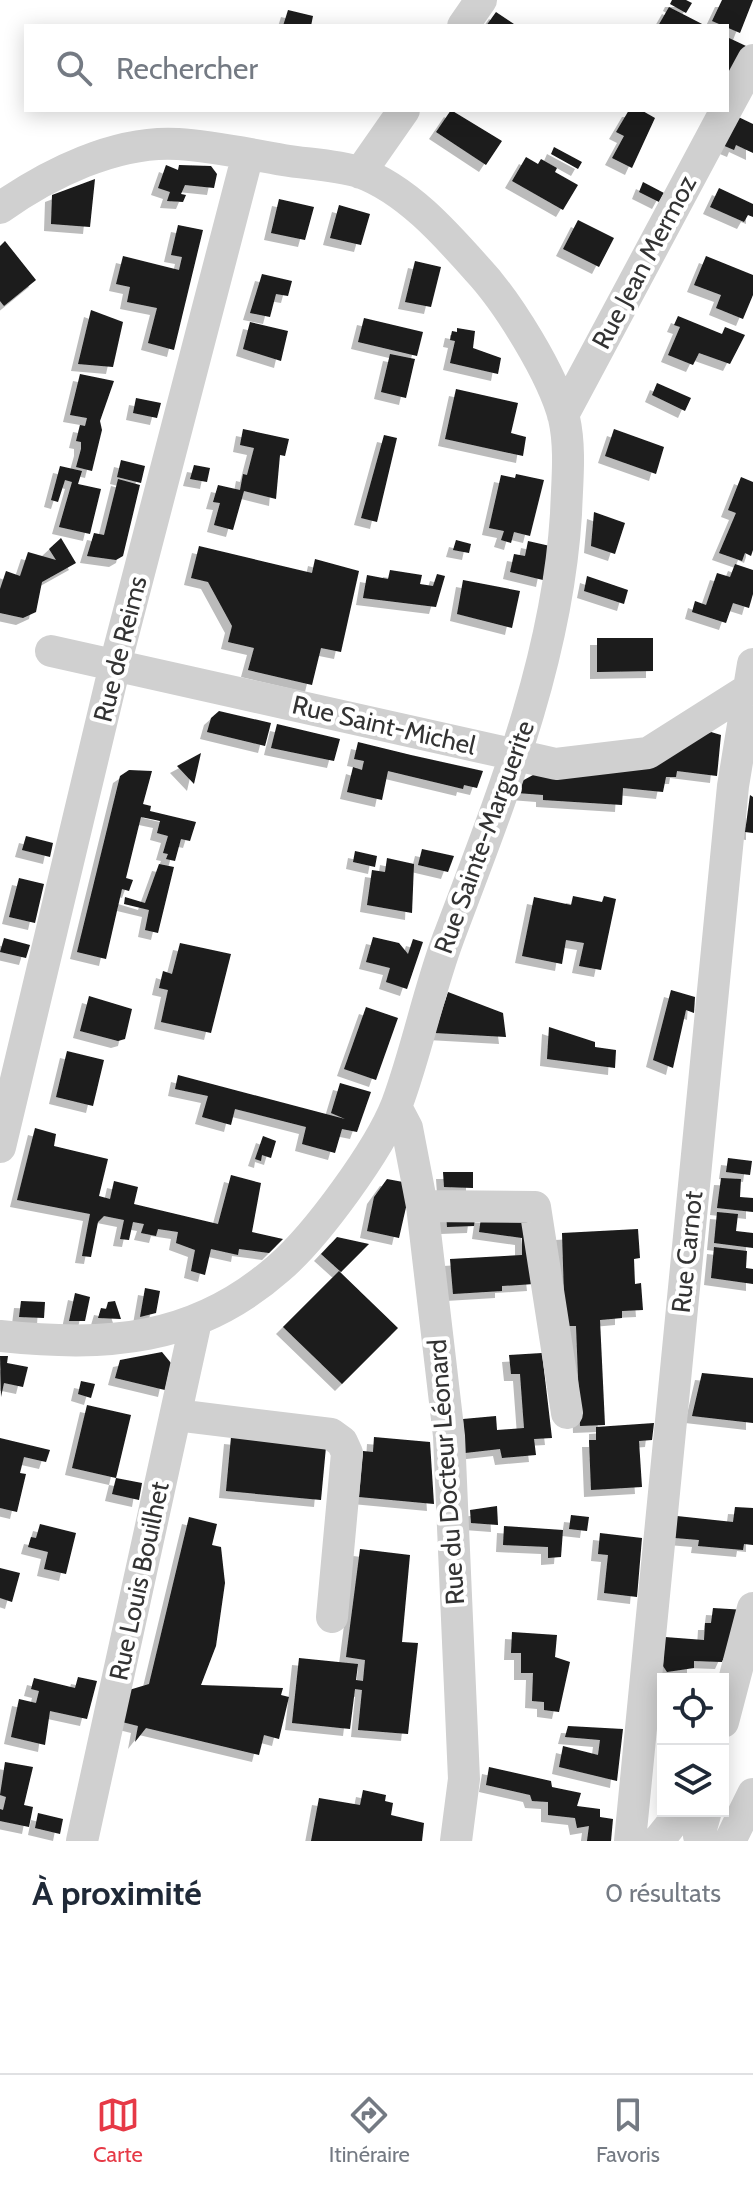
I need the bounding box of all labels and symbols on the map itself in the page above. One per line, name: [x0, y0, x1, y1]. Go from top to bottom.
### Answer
street label: Rue Jean Mermoz: [585, 170, 703, 354]
street label: Rue de Reims: [86, 572, 154, 725]
street label: Rue Saint-Michel: [289, 688, 479, 762]
street label: Rue Sainte-Marguerite: [427, 716, 541, 958]
street label: Rue Carnot: [665, 1189, 709, 1314]
street label: Rue du Docteur Léonard: [421, 1338, 471, 1606]
street label: Rue Louis Bouilhet: [102, 1479, 176, 1683]

